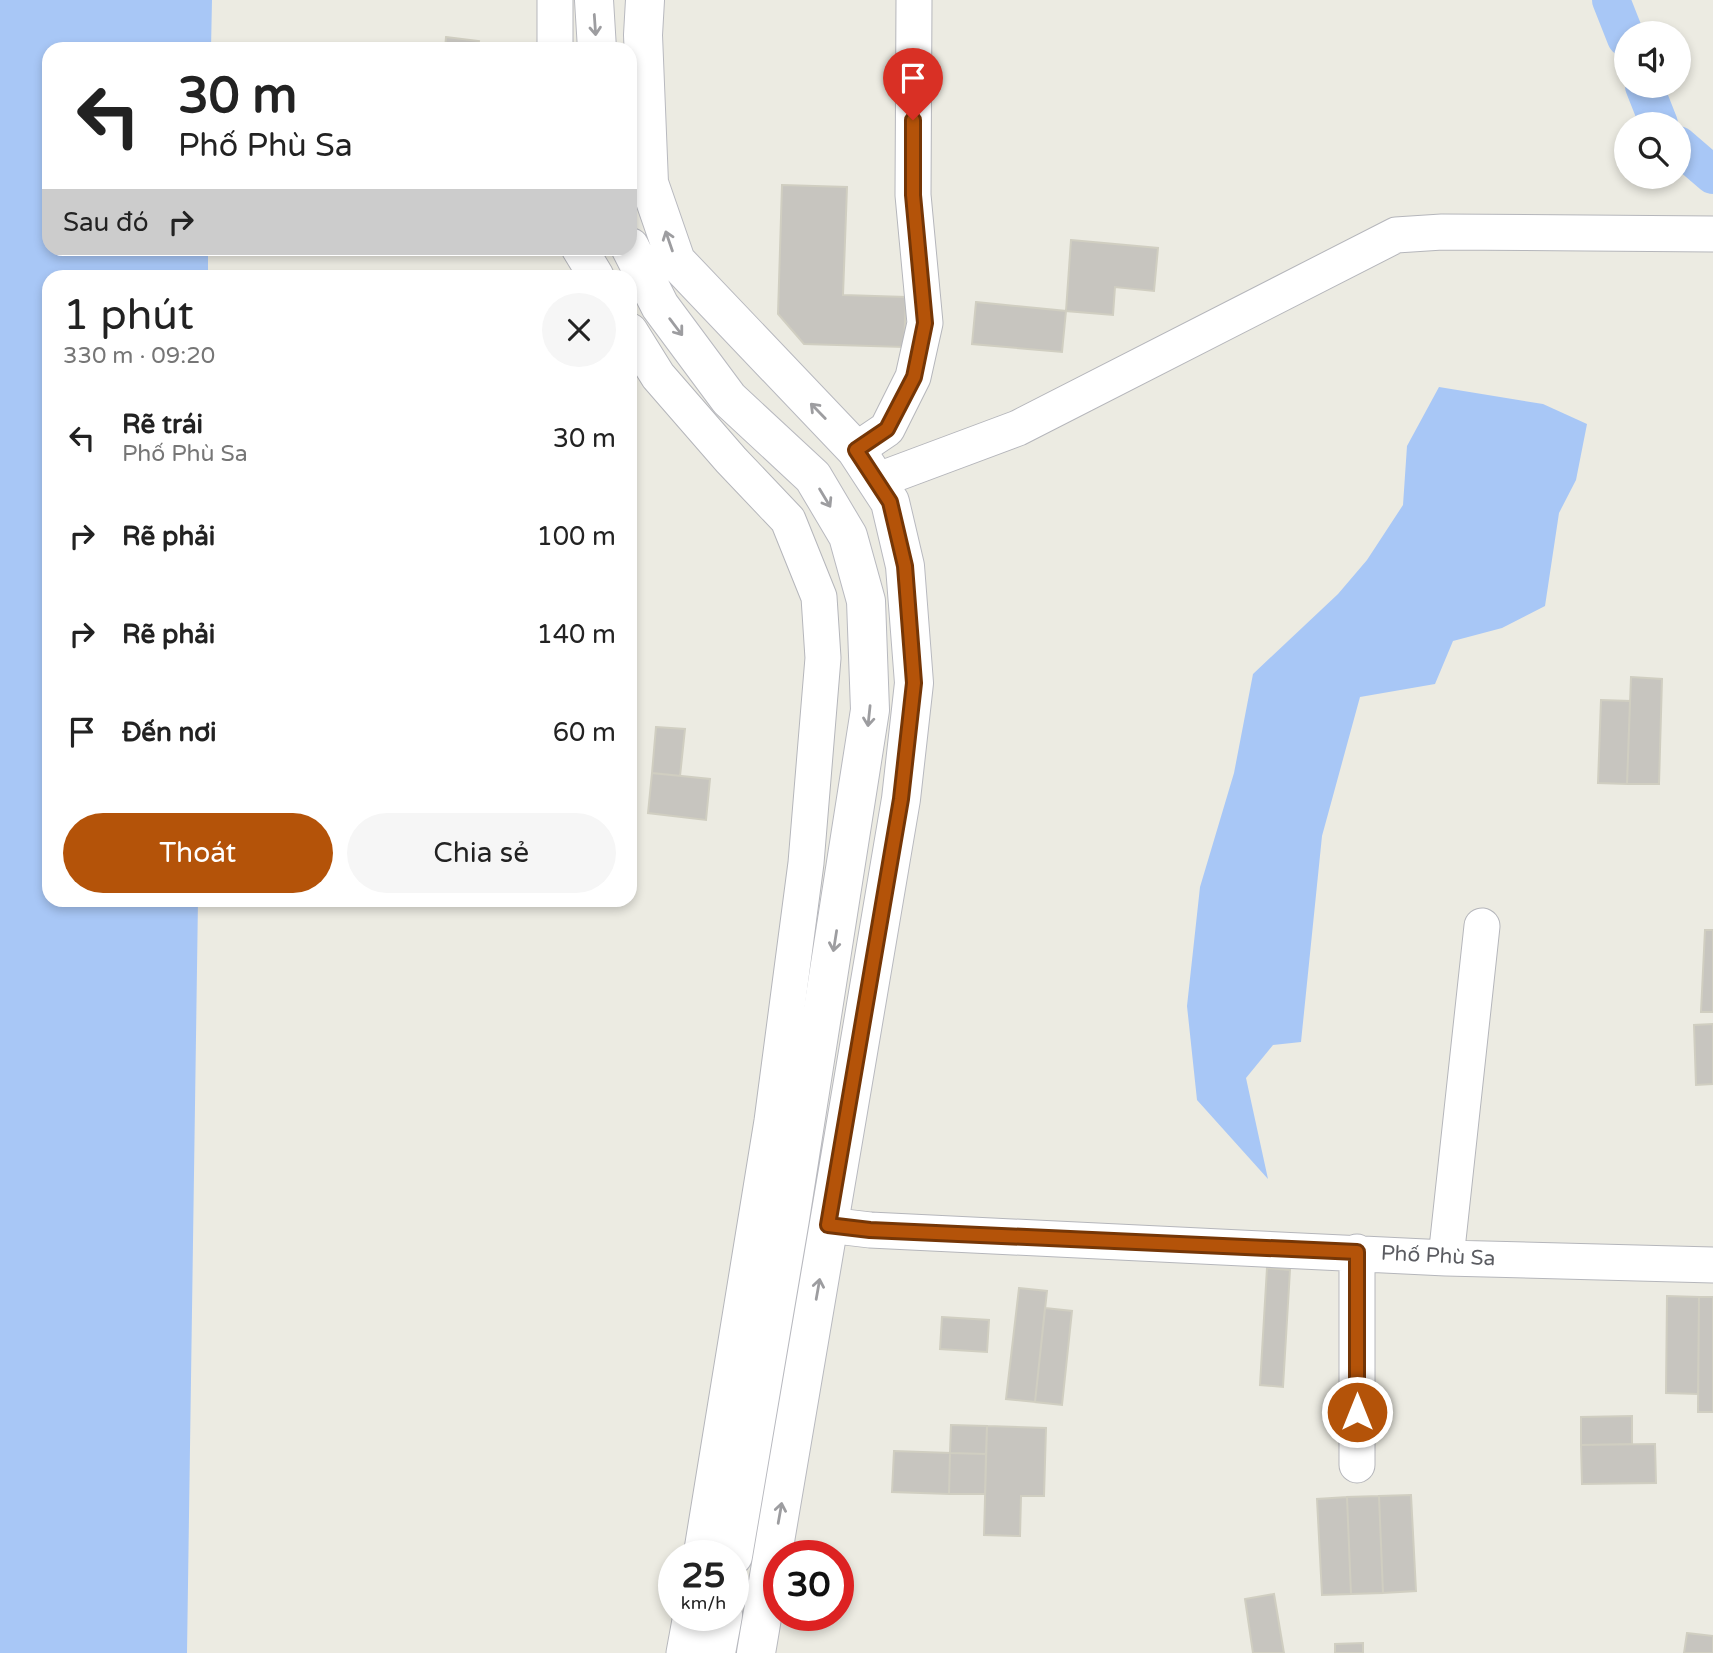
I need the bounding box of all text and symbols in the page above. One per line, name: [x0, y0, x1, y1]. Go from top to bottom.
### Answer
one-way arrow: [589, 13, 602, 35]
map controls: [1614, 21, 1691, 189]
button: sound: [1614, 21, 1691, 98]
pin: [883, 48, 943, 120]
icon: arrive: [894, 59, 932, 97]
text: 30 m: [178, 67, 297, 126]
icon: left: [63, 70, 154, 161]
button: search: [1614, 112, 1691, 189]
text: Phố Phù Sa: [178, 127, 353, 165]
icon: right: [162, 203, 200, 241]
text: Sau đó: [63, 207, 148, 238]
one-way arrow: [662, 231, 674, 253]
text: 1 phút: [63, 290, 194, 341]
button: close: [542, 293, 616, 367]
one-way arrow: [669, 317, 683, 336]
text: 330 m · 09:20: [63, 342, 215, 370]
one-way arrow: [810, 402, 826, 420]
text: Rẽ trái: [122, 409, 203, 440]
icon: left: [63, 419, 101, 457]
text: 30 m: [553, 423, 616, 454]
text: Phố Phù Sa: [122, 440, 248, 468]
one-way arrow: [818, 487, 832, 507]
icon: right: [63, 517, 101, 555]
text: Rẽ phải: [122, 521, 215, 552]
text: 100 m: [536, 521, 616, 552]
icon: right: [63, 615, 101, 653]
text: Rẽ phải: [122, 619, 215, 650]
text: 140 m: [536, 619, 616, 650]
one-way arrow: [862, 704, 875, 727]
icon: arrive: [63, 713, 101, 751]
text: Đến nơi: [122, 717, 217, 748]
text: 60 m: [553, 717, 616, 748]
button: Thoát: [63, 813, 333, 893]
button: Chia sẻ: [347, 813, 616, 893]
one-way arrow: [828, 929, 841, 952]
street label: Phố Phù Sa: [1380, 1241, 1496, 1271]
one-way arrow: [812, 1278, 825, 1301]
position arrow: [1320, 1375, 1394, 1449]
one-way arrow: [774, 1502, 787, 1525]
speed limit sign: 30: [763, 1540, 854, 1631]
text: 25: [682, 1555, 725, 1597]
text: km/h: [681, 1592, 726, 1614]

